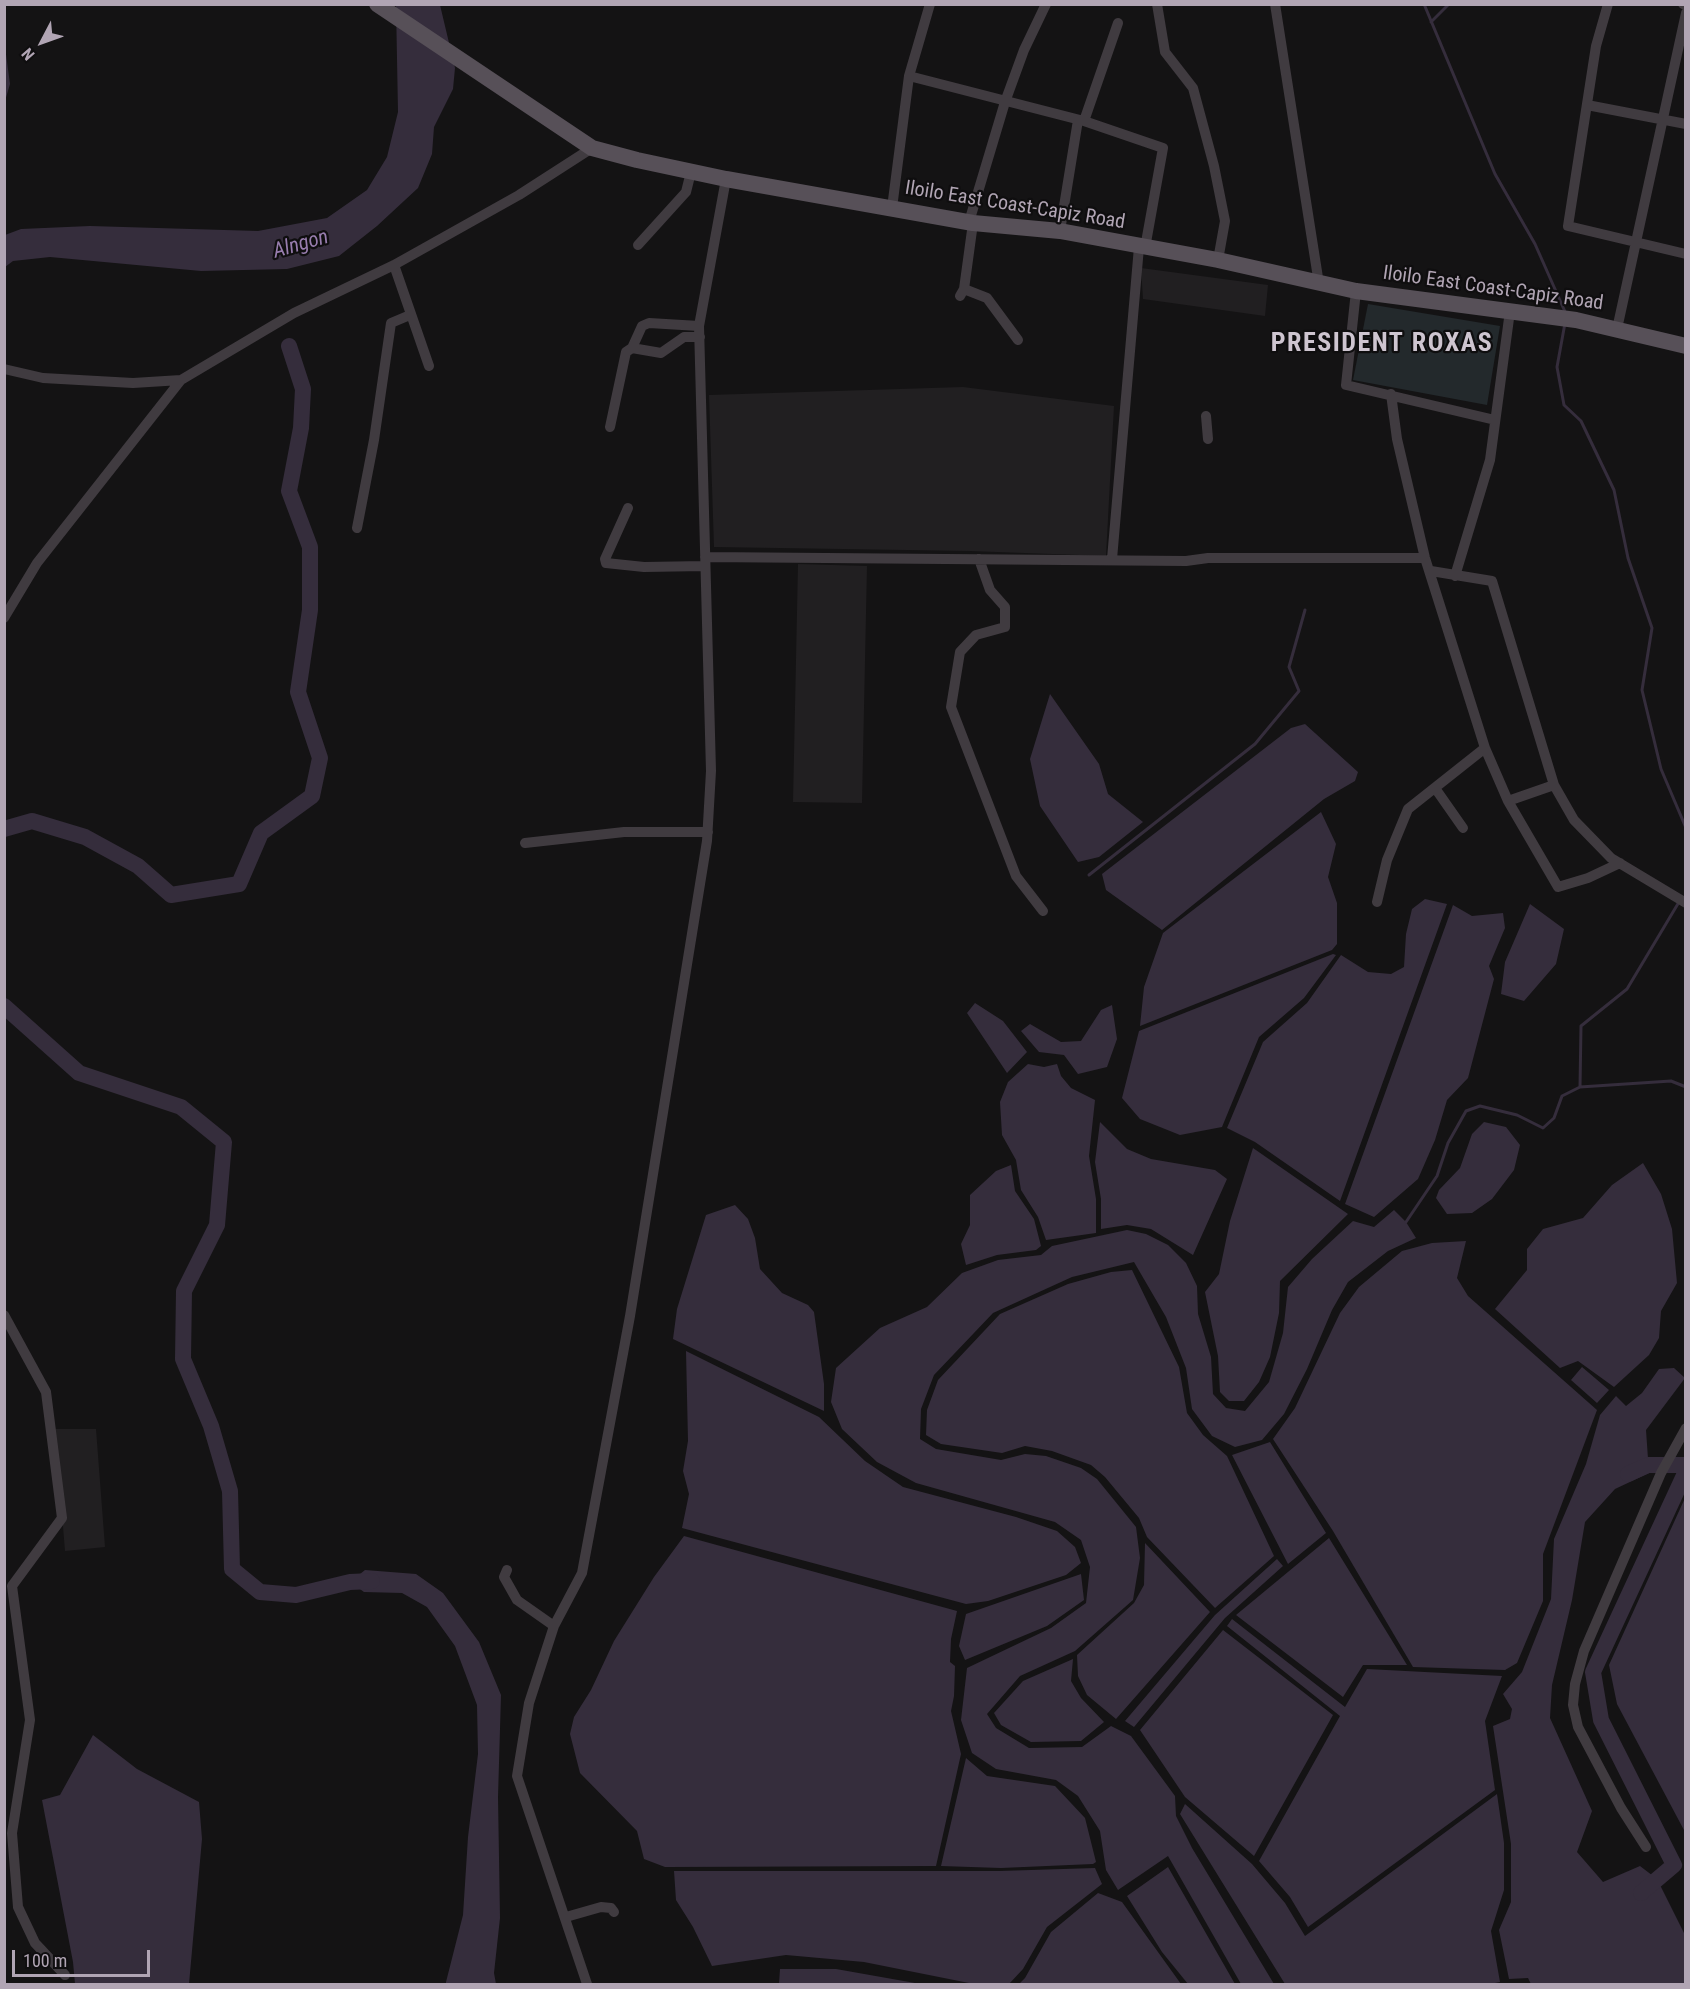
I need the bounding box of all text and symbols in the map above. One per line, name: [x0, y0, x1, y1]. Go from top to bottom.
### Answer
north arrow: [12, 12, 72, 72]
text: N: [18, 44, 38, 64]
street label: Iloilo East Coast-Capiz Road: [903, 177, 1127, 235]
water label: Alngon: [270, 225, 332, 265]
street label: Iloilo East Coast-Capiz Road: [1381, 262, 1605, 316]
district label: PRESIDENT ROXAS: [1271, 328, 1493, 360]
scale bar: [15, 1938, 153, 1976]
text: 100 m: [23, 1950, 67, 1971]

